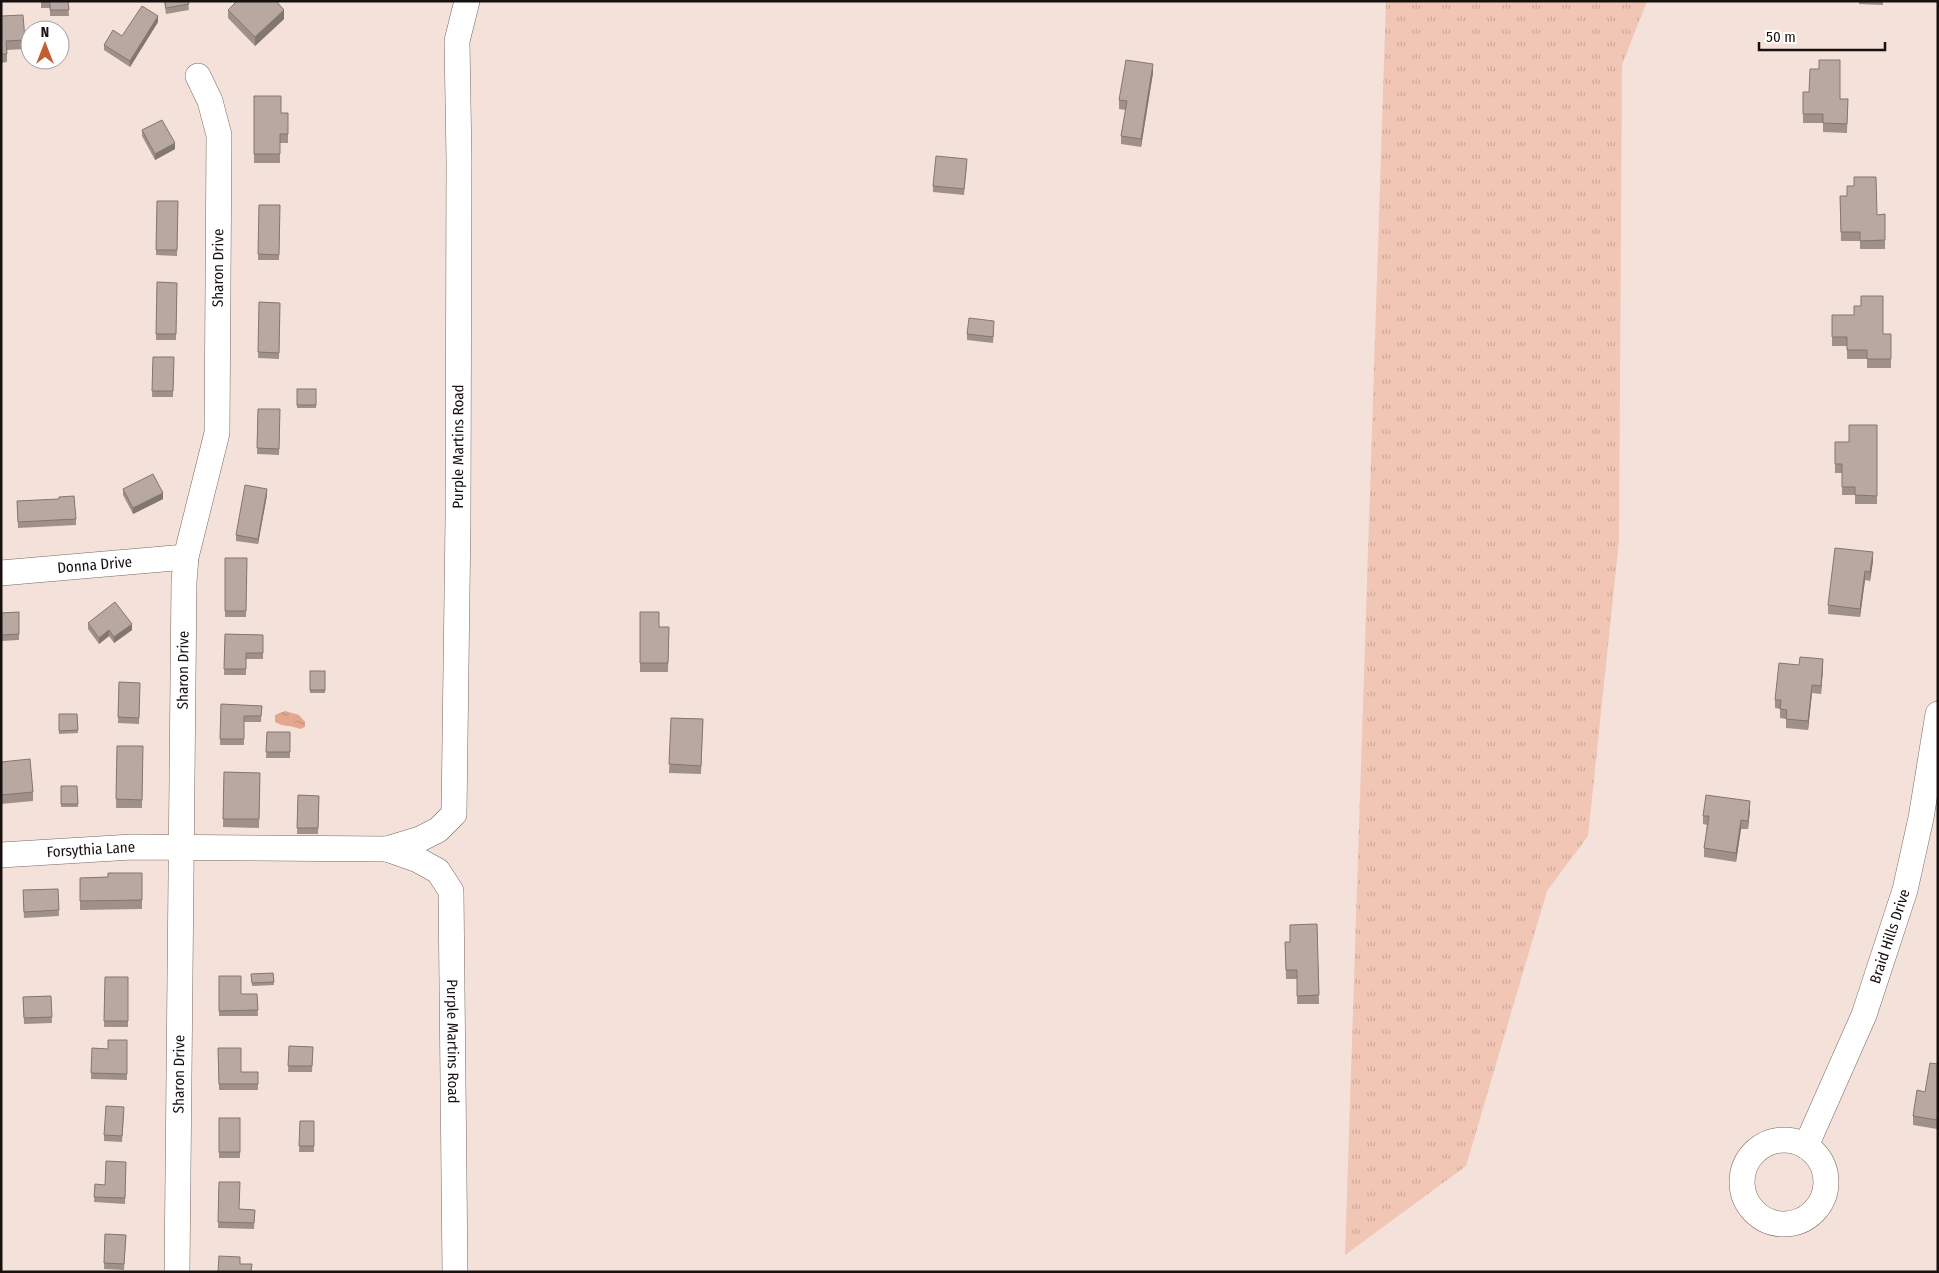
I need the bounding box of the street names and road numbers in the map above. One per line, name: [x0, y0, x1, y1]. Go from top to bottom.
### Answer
street label: Sharon Drive: [209, 229, 227, 307]
street label: Purple Martins Road: [449, 384, 467, 509]
street label: Donna Drive: [56, 553, 133, 577]
street label: Sharon Drive: [174, 631, 193, 709]
street label: Forsythia Lane: [46, 838, 136, 861]
street label: Braid Hills Drive: [1866, 887, 1914, 986]
street label: Purple Martins Road: [443, 979, 462, 1104]
street label: Sharon Drive: [170, 1035, 188, 1113]

